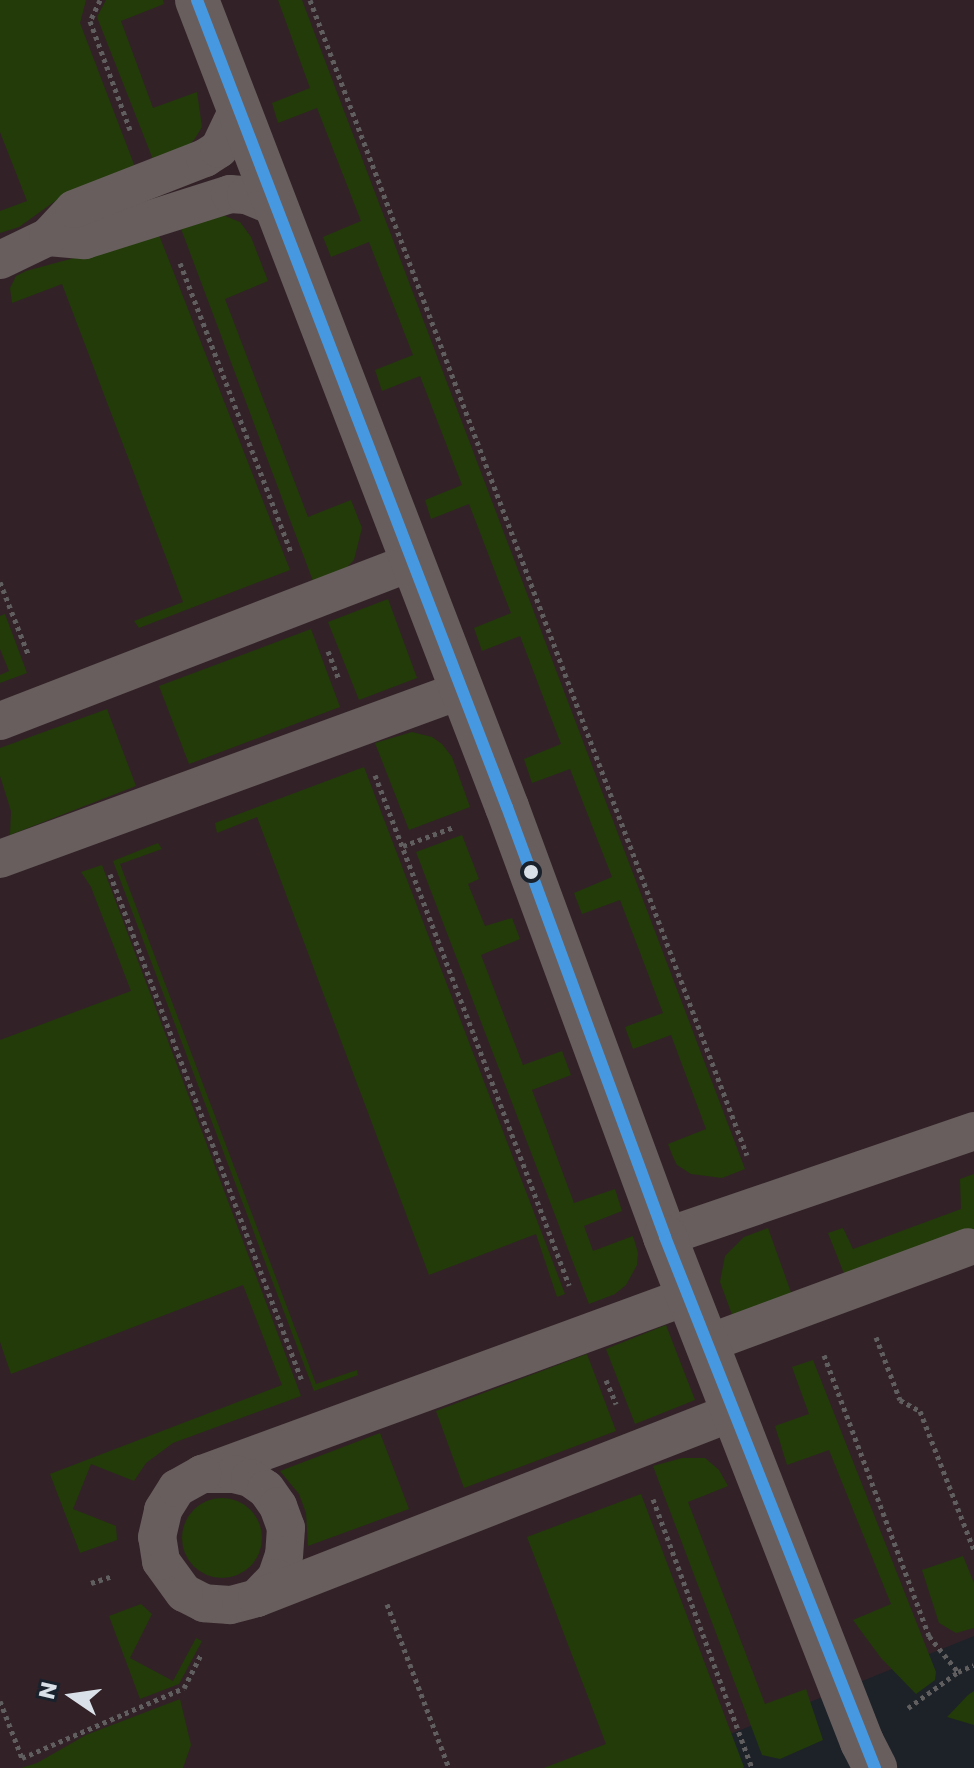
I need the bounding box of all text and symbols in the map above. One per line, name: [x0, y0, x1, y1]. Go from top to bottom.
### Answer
unlabelled marker: [523, 864, 539, 880]
north arrow: [32, 1656, 112, 1736]
text: N: [31, 1679, 65, 1702]

